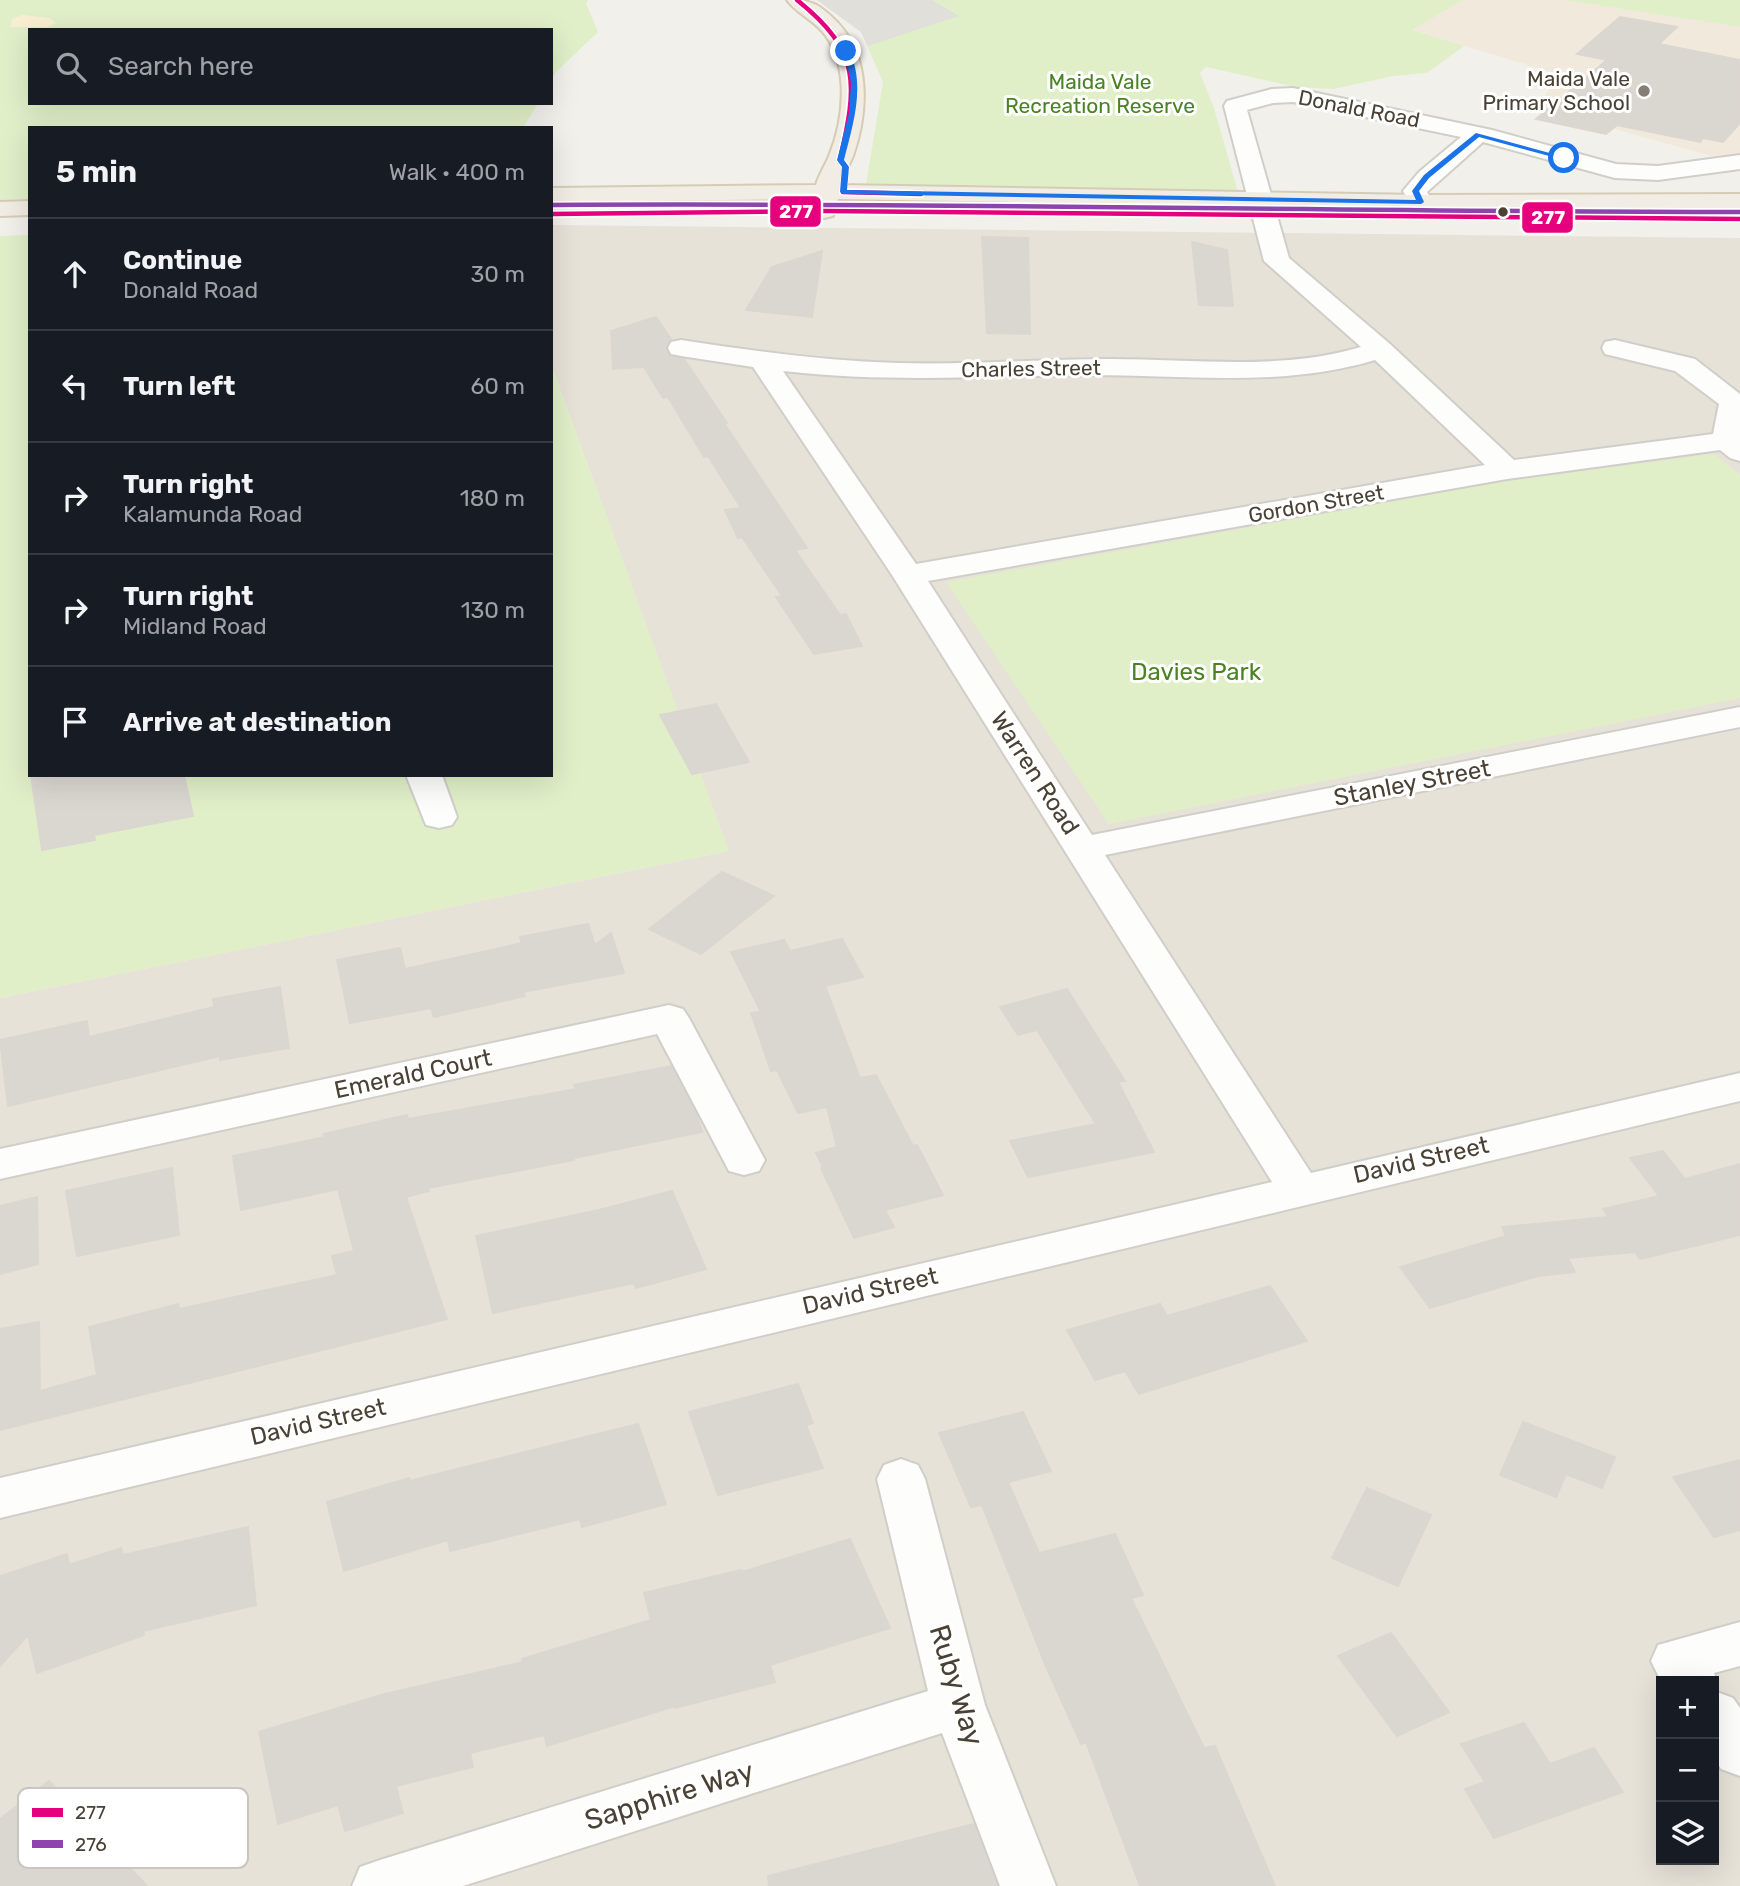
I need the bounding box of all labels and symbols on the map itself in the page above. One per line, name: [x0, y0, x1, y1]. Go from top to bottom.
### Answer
route end: [830, 35, 861, 66]
place label: Maida Vale Primary School: [1482, 66, 1630, 115]
park label: Maida Vale Recreation Reserve: [1005, 69, 1195, 118]
marker: Maida Vale Primary School: [1636, 83, 1652, 99]
street label: Donald Road: [1296, 84, 1422, 133]
route start: [1548, 142, 1579, 173]
line badge: 277: [769, 195, 822, 228]
text: 277: [779, 200, 813, 223]
line badge: 277: [1521, 201, 1574, 234]
unlabelled marker: [1496, 205, 1510, 219]
text: 277: [1531, 206, 1565, 229]
street label: Charles Street: [961, 355, 1101, 382]
street label: Gordon Street: [1246, 479, 1386, 528]
park label: Davies Park: [1131, 658, 1262, 686]
street label: Warren Road: [985, 706, 1085, 840]
street label: Stanley Street: [1331, 754, 1493, 812]
street label: Emerald Court: [332, 1044, 494, 1104]
street label: David Street: [1351, 1131, 1491, 1189]
street label: David Street: [800, 1262, 940, 1320]
street label: David Street: [248, 1393, 388, 1451]
street label: Ruby Way: [922, 1621, 991, 1750]
street label: Sapphire Way: [581, 1754, 758, 1837]
legend: [18, 1788, 248, 1868]
text: 277: [75, 1801, 106, 1824]
text: 276: [75, 1833, 107, 1856]

